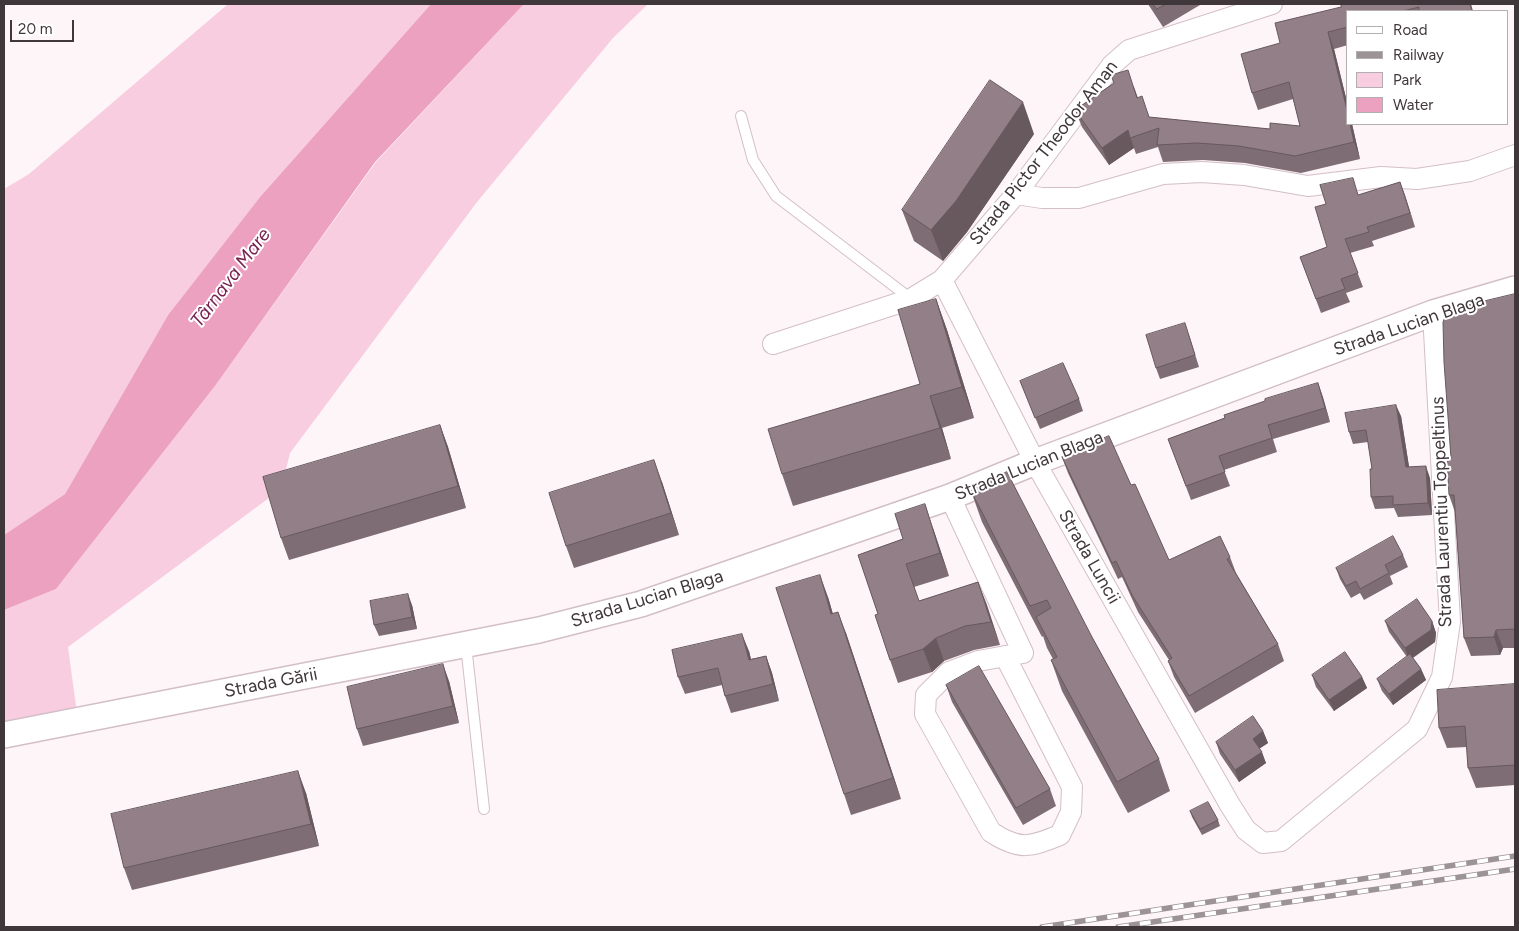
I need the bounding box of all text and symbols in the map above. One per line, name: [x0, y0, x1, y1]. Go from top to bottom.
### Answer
scale bar: [12, 10, 76, 42]
legend: [1346, 10, 1509, 125]
text: 20 m: [18, 20, 52, 38]
text: Road: [1393, 21, 1428, 39]
text: Railway: [1393, 46, 1444, 64]
street label: Strada Pictor Theodor Aman: [965, 57, 1123, 249]
text: Park: [1393, 71, 1422, 89]
text: Water: [1393, 96, 1433, 114]
water label: Târnava Mare: [186, 224, 276, 332]
street label: Strada Lucian Blaga: [1331, 289, 1487, 361]
street label: Strada Laurentiu Toppeltinus: [1427, 396, 1457, 628]
street label: Strada Lucian Blaga: [952, 426, 1106, 506]
street label: Strada Luncii: [1053, 506, 1125, 608]
street label: Strada Lucian Blaga: [568, 566, 726, 632]
street label: Strada Gării: [223, 663, 319, 703]

